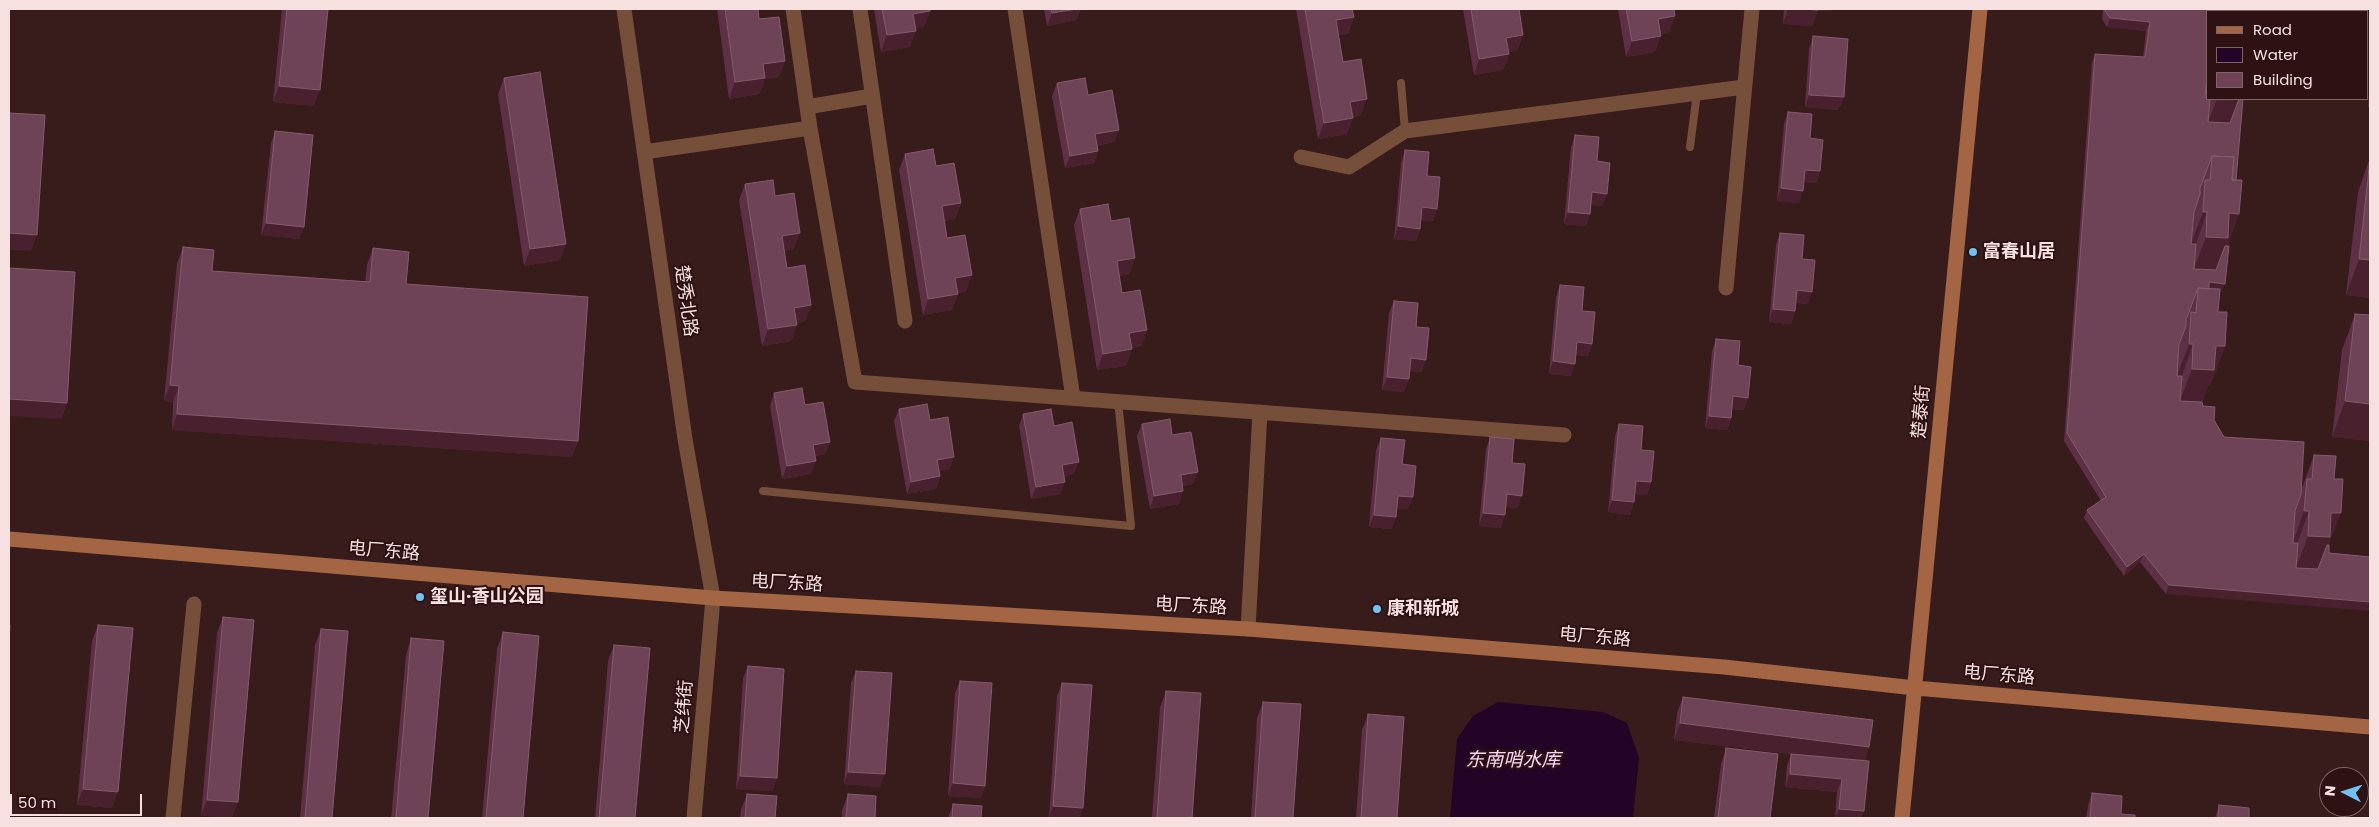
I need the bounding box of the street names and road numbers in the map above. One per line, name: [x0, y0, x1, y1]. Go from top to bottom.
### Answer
street label: 楚秀北路: [669, 264, 701, 338]
street label: 楚泰街: [1909, 384, 1935, 440]
street label: 电厂东路: [347, 538, 421, 566]
street label: 电厂东路: [750, 571, 824, 597]
street label: 电厂东路: [1154, 594, 1228, 620]
street label: 电厂东路: [1558, 624, 1632, 652]
street label: 电厂东路: [1962, 662, 2036, 690]
street label: 芝纬街: [672, 679, 698, 735]

